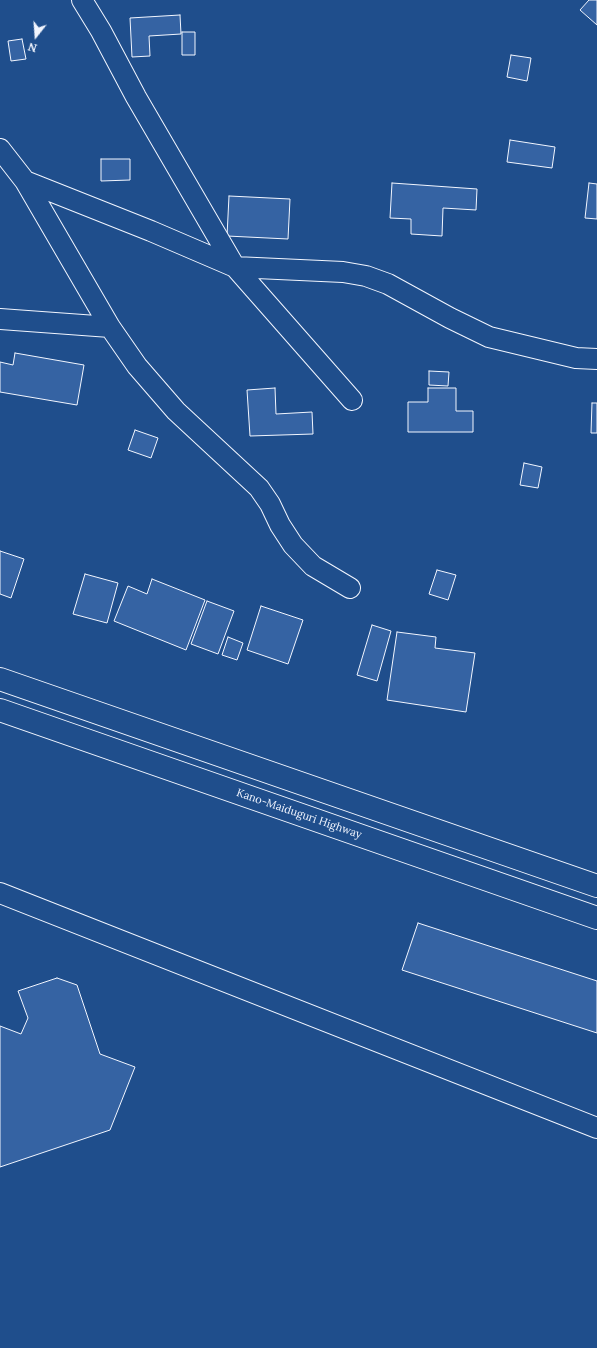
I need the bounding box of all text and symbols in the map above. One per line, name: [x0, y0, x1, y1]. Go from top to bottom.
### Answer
north arrow: [16, 16, 56, 56]
text: N: [26, 40, 39, 55]
street label: Kano-Maiduguri Highway: [235, 786, 363, 842]

